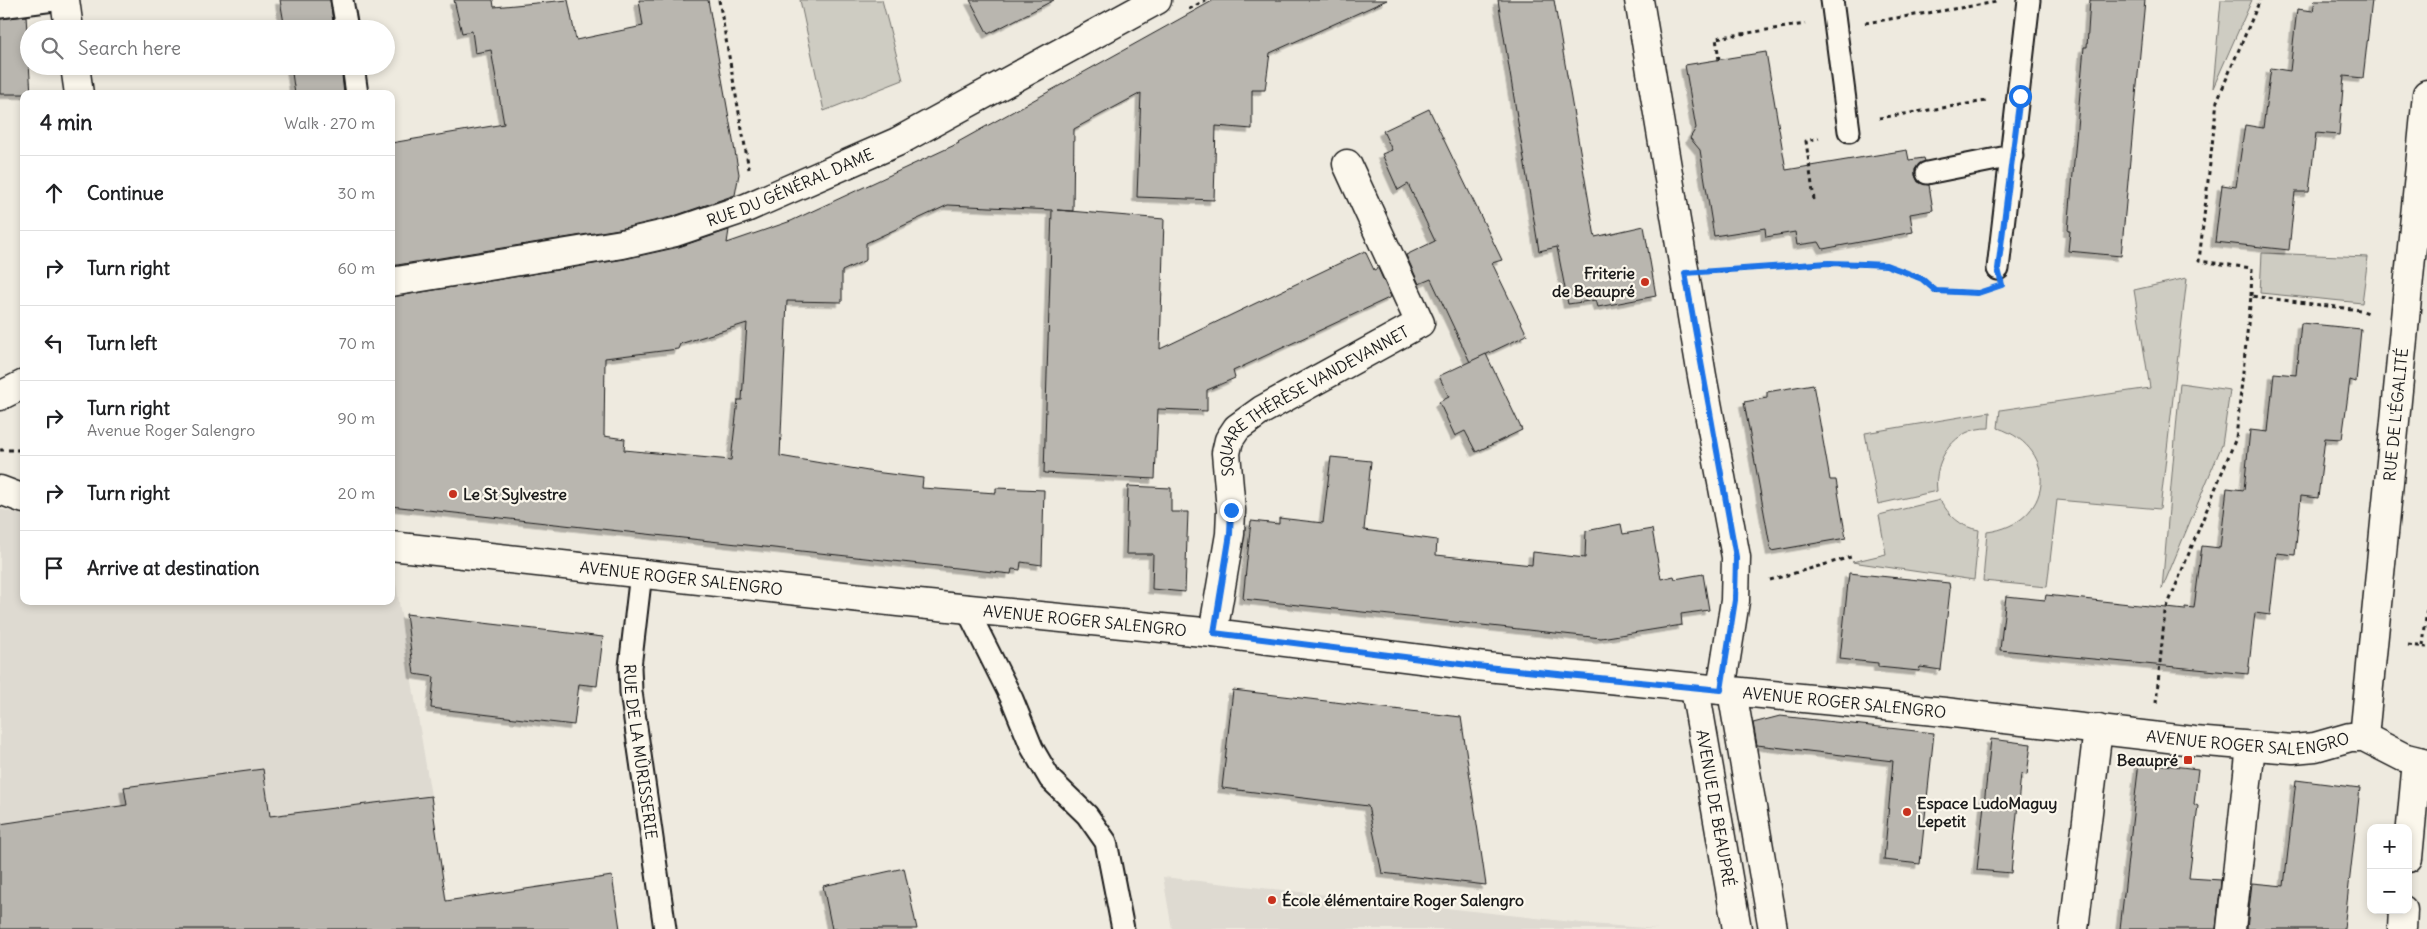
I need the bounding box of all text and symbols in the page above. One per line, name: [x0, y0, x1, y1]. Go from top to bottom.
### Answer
search box: [20, 20, 395, 75]
icon: search: [38, 34, 66, 62]
text: Search here: [78, 36, 181, 60]
route start: [2009, 85, 2032, 108]
text: 4 min: [40, 109, 92, 136]
text: Walk · 270 m: [284, 113, 375, 133]
street label: RUE DU GÉNÉRAL DAME: [704, 144, 877, 231]
icon: ahead: [40, 179, 68, 207]
text: Continue: [87, 181, 164, 205]
text: 30 m: [338, 183, 375, 203]
icon: right: [40, 254, 68, 282]
text: Turn right: [87, 256, 170, 280]
text: 60 m: [337, 258, 375, 278]
place label: Friterie de Beaupré: [1552, 263, 1635, 302]
marker: Friterie de Beaupré: [1639, 276, 1651, 288]
street label: SQUARE THÉRÈSE VANDEVANNET: [1216, 321, 1412, 477]
icon: left: [40, 329, 68, 357]
text: Turn left: [87, 331, 157, 355]
text: 70 m: [339, 333, 375, 353]
street label: RUE DE L'ÉGALITÉ: [2379, 347, 2412, 482]
text: Turn right: [87, 396, 170, 420]
icon: right: [40, 404, 68, 432]
text: 90 m: [337, 408, 375, 428]
text: Avenue Roger Salengro: [87, 420, 255, 440]
icon: right: [40, 479, 68, 507]
text: Turn right: [87, 481, 170, 505]
text: 20 m: [338, 483, 375, 503]
place label: Le St Sylvestre: [463, 484, 567, 505]
marker: Le St Sylvestre: [447, 488, 459, 500]
route end: [1220, 499, 1243, 522]
icon: arrive: [40, 554, 68, 582]
text: Arrive at destination: [87, 556, 260, 580]
street label: AVENUE ROGER SALENGRO: [579, 557, 784, 599]
street label: AVENUE ROGER SALENGRO: [982, 600, 1188, 640]
street label: RUE DE LA MÛRISSERIE: [620, 664, 662, 841]
street label: AVENUE ROGER SALENGRO: [1742, 682, 1947, 722]
street label: AVENUE ROGER SALENGRO: [2145, 726, 2352, 759]
street label: AVENUE DE BEAUPRÉ: [1692, 728, 1739, 888]
place label: Beaupré: [2117, 750, 2178, 771]
marker: Beaupré: [2182, 754, 2194, 766]
place label: Espace LudoMaguy Lepetit: [1917, 793, 2057, 832]
marker: Espace LudoMaguy Lepetit: [1901, 806, 1913, 818]
map controls: [2367, 824, 2412, 914]
button: +: [2367, 824, 2412, 869]
button: −: [2367, 869, 2412, 914]
place label: École élémentaire Roger Salengro: [1282, 890, 1524, 911]
marker: École élémentaire Roger Salengro: [1266, 894, 1278, 906]

